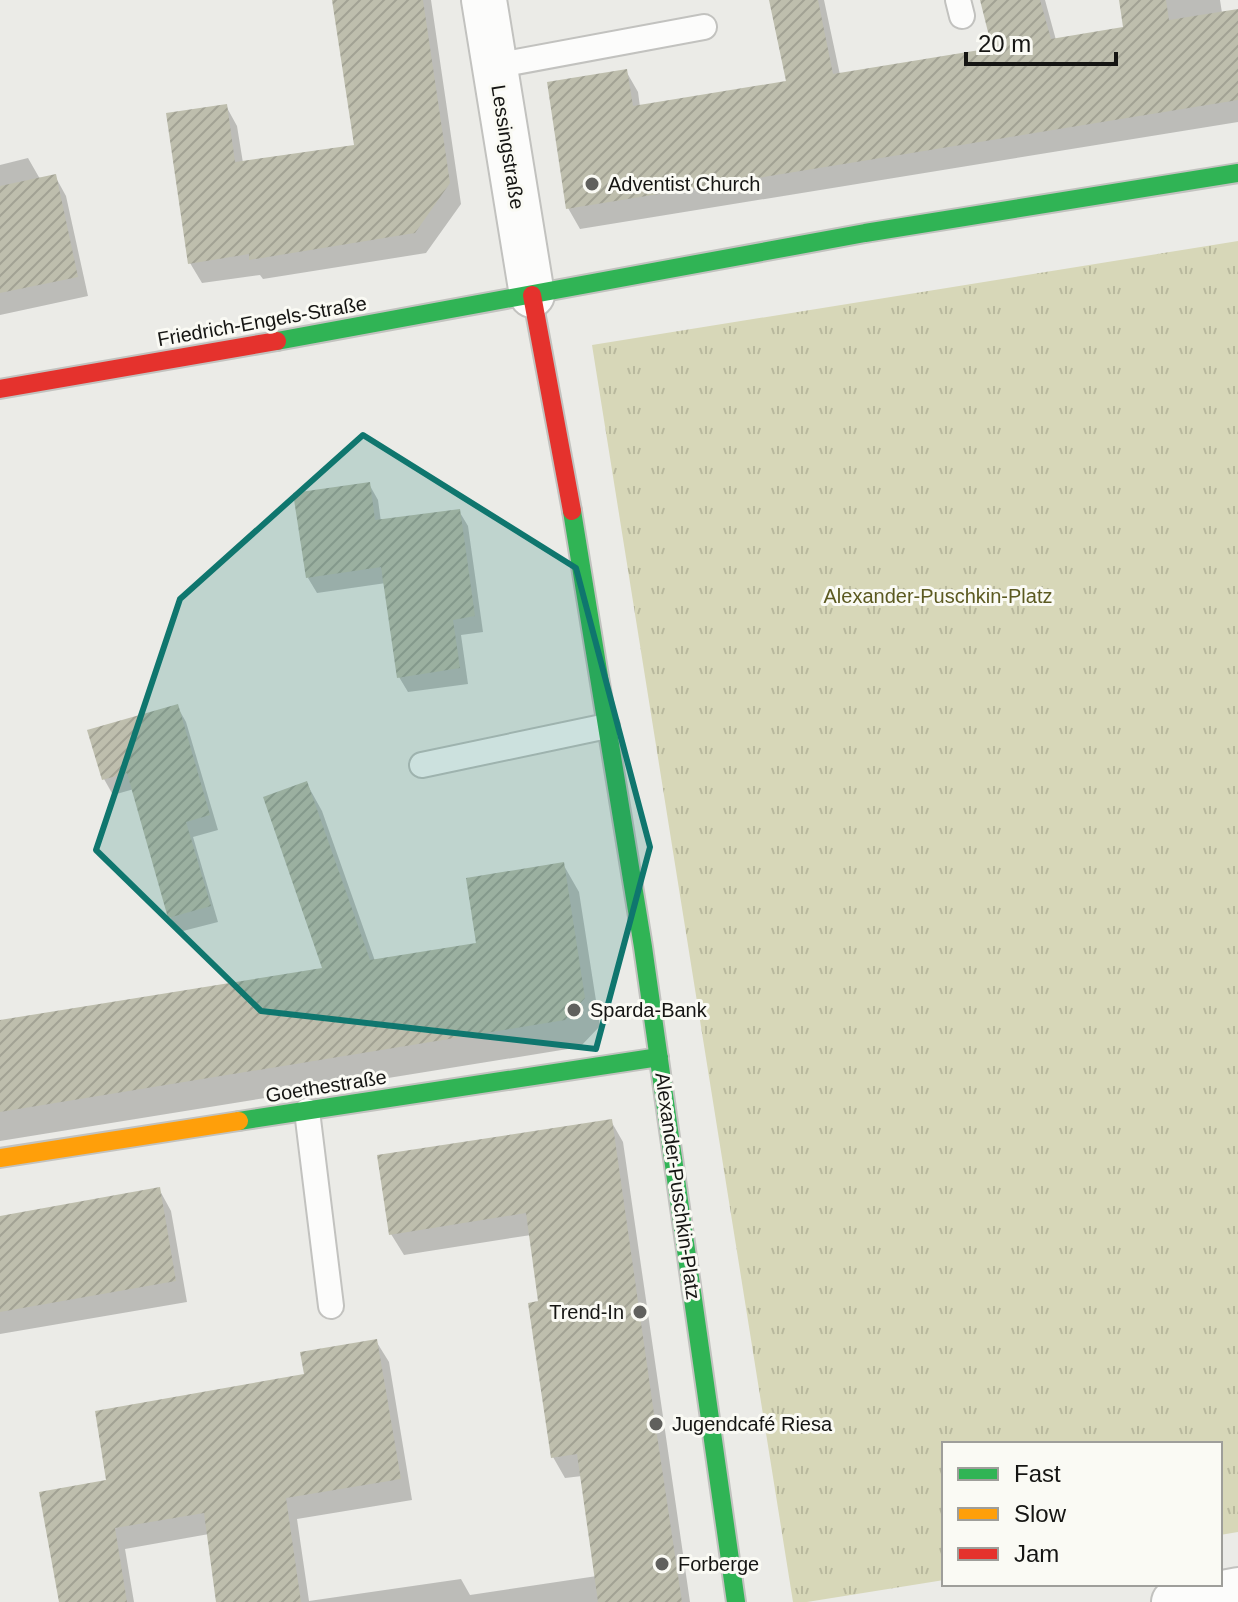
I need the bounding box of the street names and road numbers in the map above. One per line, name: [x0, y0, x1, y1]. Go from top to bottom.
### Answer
street label: Lessingstraße: [487, 83, 529, 211]
street label: Friedrich-Engels-Straße: [156, 292, 368, 350]
street label: Goethestraße: [264, 1066, 388, 1106]
street label: Alexander-Puschkin-Platz: [651, 1071, 705, 1301]

